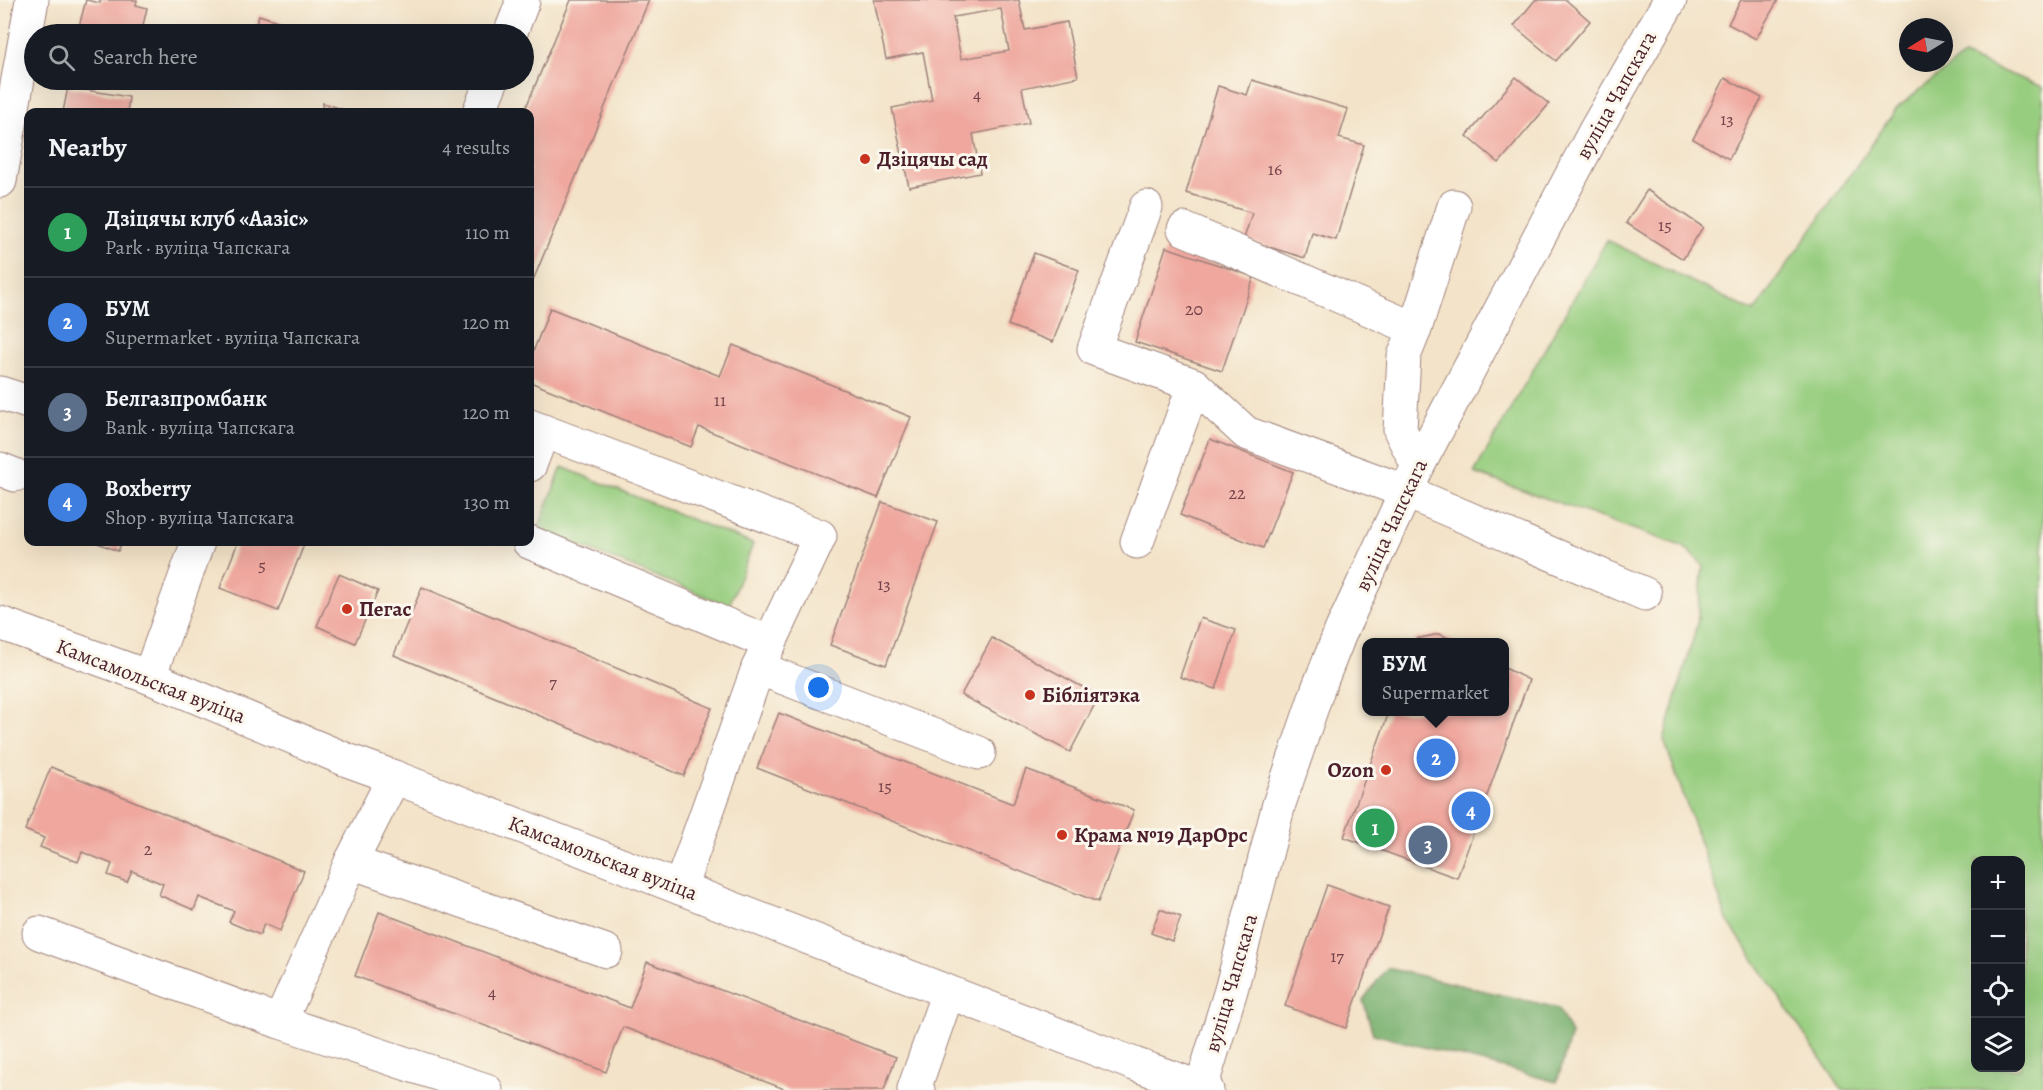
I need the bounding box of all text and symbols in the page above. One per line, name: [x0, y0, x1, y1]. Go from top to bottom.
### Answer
north arrow: [1899, 18, 1953, 72]
search box: [24, 24, 534, 90]
street label: вуліца Чапскага: [1569, 25, 1663, 164]
icon: search: [45, 41, 78, 74]
text: Search here: [93, 42, 198, 72]
house number: 4: [973, 82, 981, 106]
house number: 13: [1720, 107, 1734, 131]
text: Nearby: [48, 130, 127, 165]
text: 4 results: [442, 134, 510, 161]
place label: Дзіцячы сад: [877, 145, 988, 173]
marker: Дзіцячы сад: [858, 152, 872, 166]
house number: 16: [1268, 157, 1282, 181]
text: Дзіцячы клуб «Аазіс»: [105, 204, 309, 234]
house number: 15: [1658, 213, 1672, 237]
text: 1: [64, 219, 71, 246]
text: 110 m: [465, 219, 510, 246]
text: Park · вуліца Чапскага: [105, 234, 290, 261]
text: БУМ: [105, 294, 150, 324]
house number: 20: [1185, 297, 1203, 321]
text: 2: [63, 309, 72, 336]
text: 120 m: [462, 309, 510, 336]
text: Supermarket · вуліца Чапскага: [105, 324, 360, 351]
text: Белгазпромбанк: [105, 384, 267, 414]
house number: 11: [714, 388, 726, 412]
text: 3: [63, 399, 72, 426]
text: 120 m: [462, 399, 510, 426]
text: Bank · вуліца Чапскага: [105, 414, 295, 441]
street label: вуліца Чапскага: [1348, 454, 1434, 596]
text: Boxberry: [105, 474, 191, 504]
house number: 22: [1228, 481, 1246, 505]
text: 4: [63, 489, 72, 516]
text: 130 m: [464, 489, 510, 516]
text: Shop · вуліца Чапскага: [105, 504, 294, 531]
house number: 5: [258, 553, 266, 577]
house number: 13: [877, 572, 891, 596]
place label: Пегас: [359, 595, 412, 623]
marker: Пегас: [340, 602, 354, 616]
street label: Камсамольская вуліца: [52, 632, 250, 730]
popup: [1362, 638, 1509, 716]
text: БУМ: [1382, 649, 1427, 679]
house number: 7: [549, 670, 557, 694]
your location: [804, 673, 833, 702]
text: Supermarket: [1382, 679, 1489, 706]
place label: Бібліятэка: [1042, 681, 1140, 709]
marker: Бібліятэка: [1023, 688, 1037, 702]
pin: 2: [1416, 736, 1456, 780]
place label: Ozon: [1328, 756, 1374, 784]
marker: Ozon: [1379, 763, 1393, 777]
house number: 15: [878, 774, 892, 798]
pin: 4: [1452, 788, 1490, 834]
pin: 1: [1356, 806, 1394, 850]
street label: Камсамольская вуліца: [504, 809, 702, 907]
place label: Крама №19 ДарОрс: [1074, 821, 1248, 849]
pin: 3: [1408, 822, 1448, 868]
marker: Крама №19 ДарОрс: [1055, 828, 1069, 842]
house number: 2: [144, 837, 153, 861]
map controls: [1971, 856, 2025, 1072]
button: +: [1971, 856, 2025, 910]
street label: вуліца Чапскага: [1198, 910, 1264, 1055]
button: −: [1971, 910, 2025, 964]
house number: 17: [1330, 944, 1344, 968]
button: locate: [1971, 964, 2025, 1018]
house number: 4: [488, 980, 496, 1004]
button: layers: [1971, 1018, 2025, 1072]

